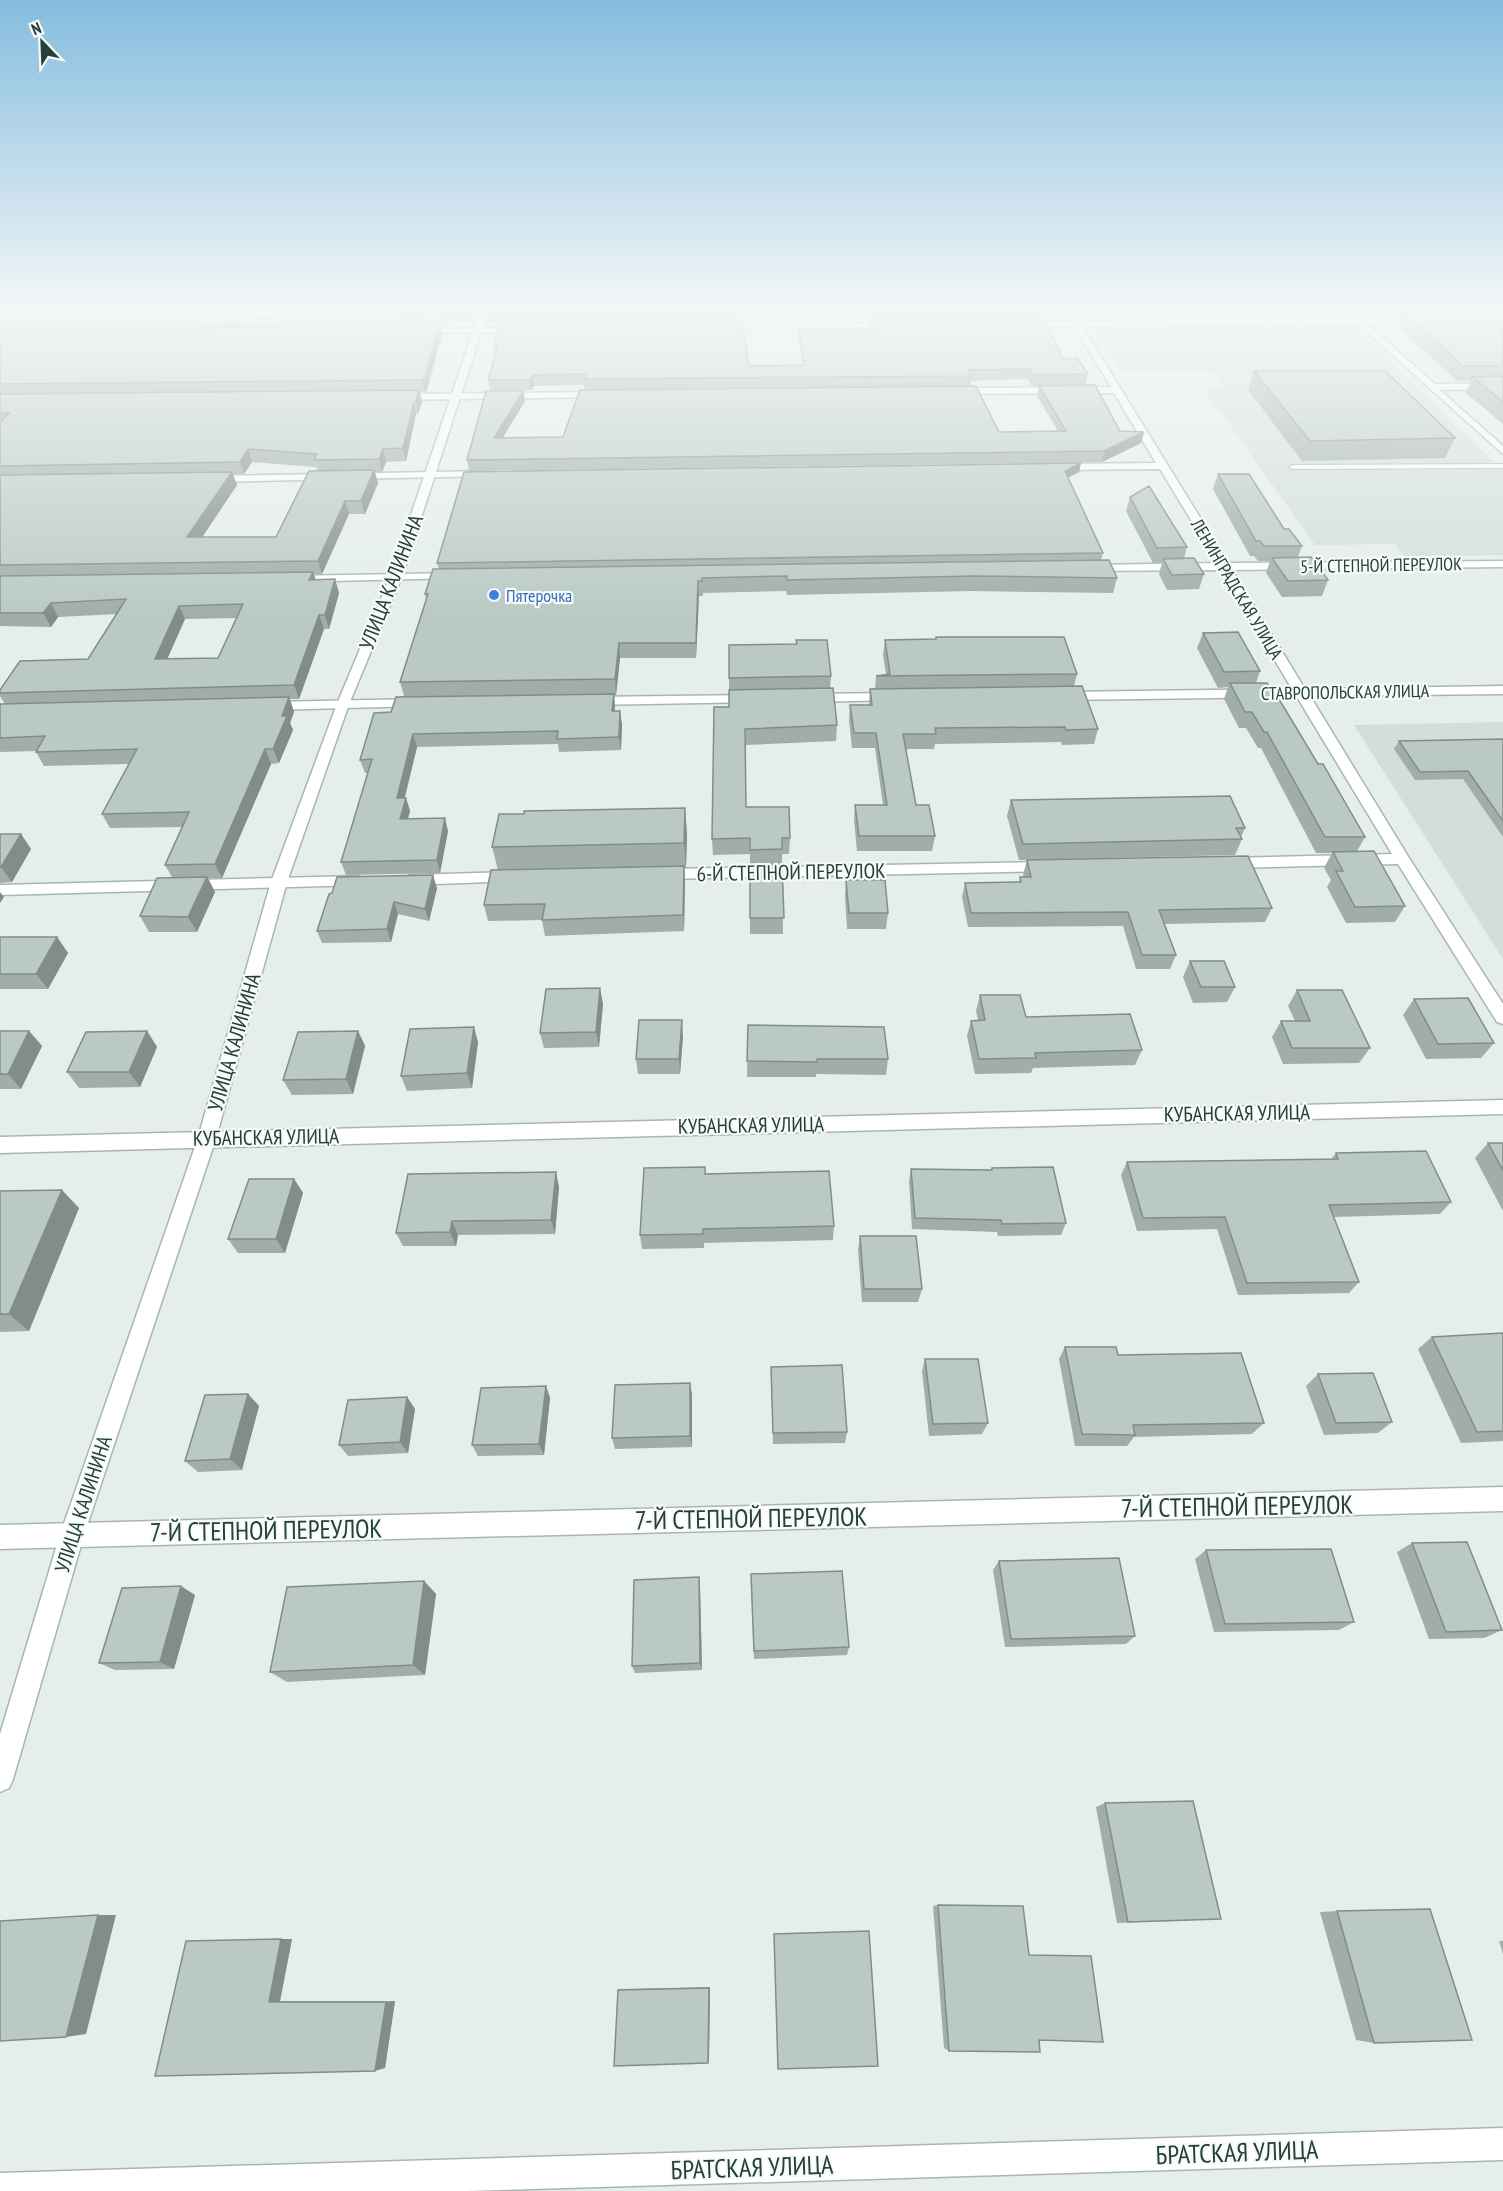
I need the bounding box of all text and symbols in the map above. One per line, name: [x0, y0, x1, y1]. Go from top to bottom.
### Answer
north arrow: [12, 12, 72, 72]
text: N: [28, 17, 44, 39]
street label: УЛИЦА КАЛИНИНА: [353, 511, 429, 653]
street label: ЛЕНИНГРАДСКАЯ УЛИЦА: [1185, 514, 1288, 664]
street label: 5-Й СТЕПНОЙ ПЕРЕУЛОК: [1300, 552, 1462, 578]
place label: Пятерочка: [506, 584, 572, 607]
marker: Пятерочка: [487, 588, 501, 602]
street label: СТАВРОПОЛЬСКАЯ УЛИЦА: [1261, 679, 1430, 705]
street label: 6-Й СТЕПНОЙ ПЕРЕУЛОК: [696, 857, 886, 887]
street label: УЛИЦА КАЛИНИНА: [201, 970, 267, 1114]
street label: КУБАНСКАЯ УЛИЦА: [1164, 1098, 1310, 1128]
street label: КУБАНСКАЯ УЛИЦА: [678, 1110, 824, 1140]
street label: КУБАНСКАЯ УЛИЦА: [193, 1122, 339, 1152]
street label: УЛИЦА КАЛИНИНА: [48, 1432, 118, 1576]
street label: 7-Й СТЕПНОЙ ПЕРЕУЛОК: [1120, 1487, 1354, 1525]
street label: 7-Й СТЕПНОЙ ПЕРЕУЛОК: [634, 1499, 868, 1537]
street label: 7-Й СТЕПНОЙ ПЕРЕУЛОК: [149, 1511, 383, 1549]
street label: БРАТСКАЯ УЛИЦА: [1155, 2133, 1320, 2171]
street label: БРАТСКАЯ УЛИЦА: [670, 2148, 835, 2186]

